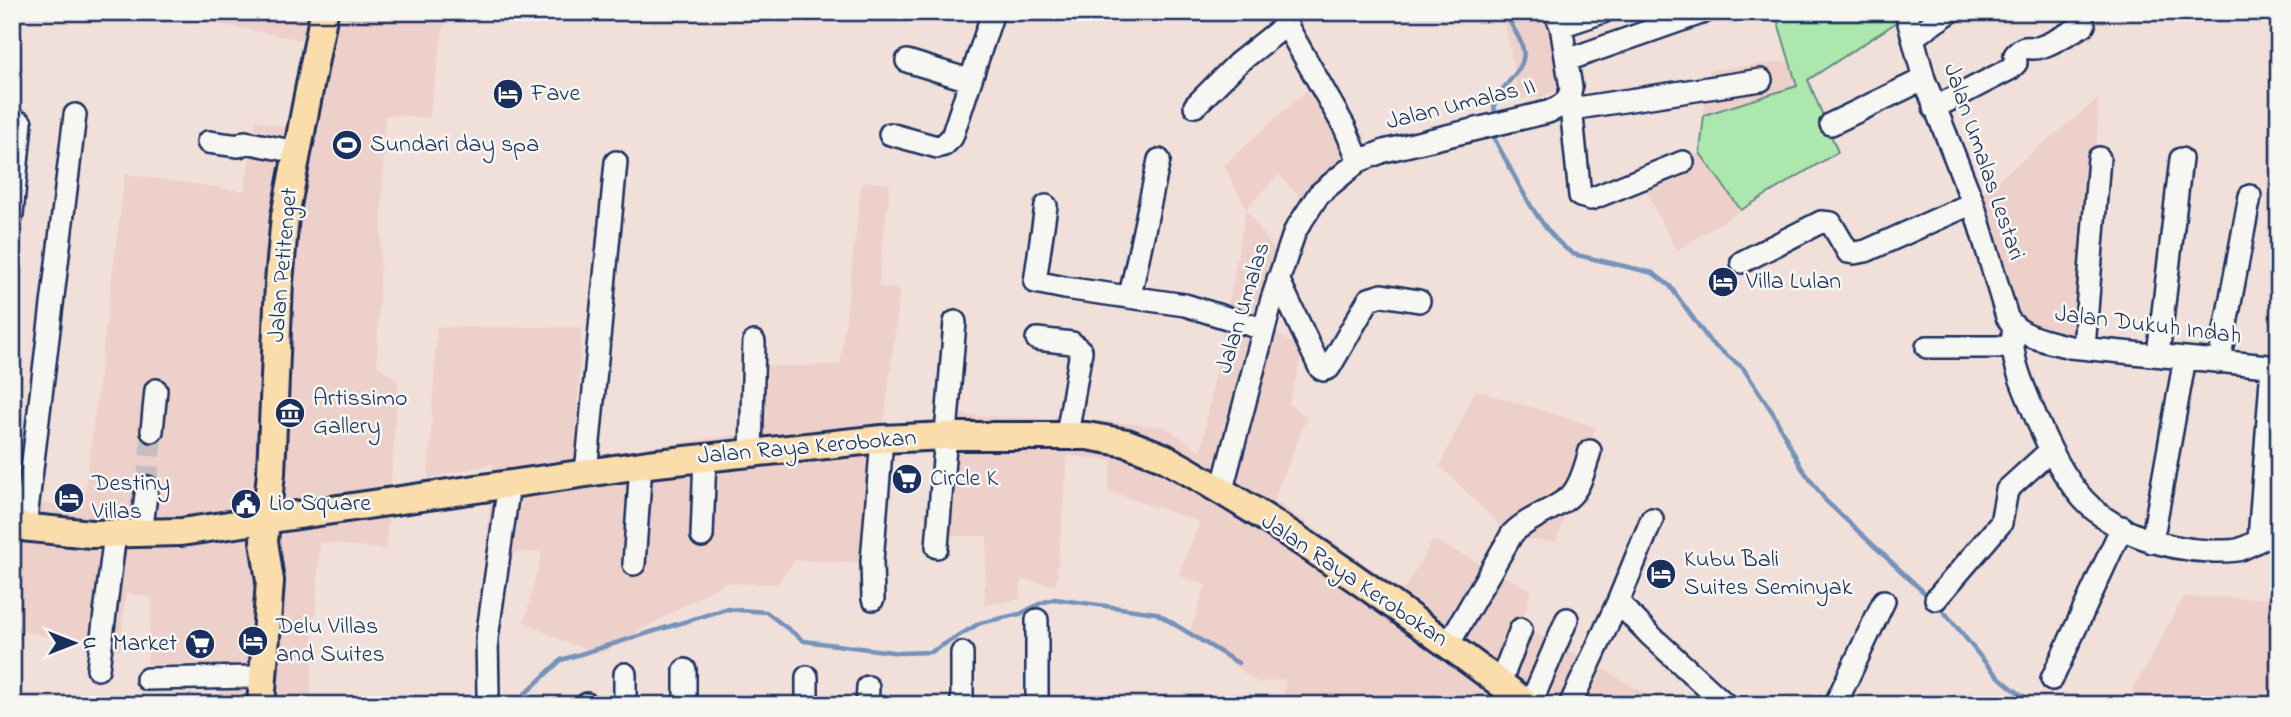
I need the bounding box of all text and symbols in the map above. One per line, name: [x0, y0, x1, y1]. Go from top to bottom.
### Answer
street label: Jalan Umalas Lestari: [1933, 59, 2033, 265]
street label: Jalan Umalas II: [1383, 70, 1539, 140]
hotel icon: Fave: [491, 77, 525, 111]
place label: Fave: [530, 77, 580, 112]
sports icon: Sundari day spa: [330, 128, 364, 162]
place label: Sundari day spa: [370, 128, 539, 164]
street label: Jalan Petitenget: [260, 186, 308, 344]
street label: Jalan Umalas: [1207, 238, 1281, 378]
hotel icon: Villa Lulan: [1706, 265, 1740, 299]
place label: Villa Lulan: [1745, 265, 1841, 300]
street label: Jalan Dukuh Indah: [2053, 297, 2243, 355]
place label: Artissimo Gallery: [313, 382, 407, 446]
museum icon: Artissimo Gallery: [273, 396, 307, 430]
street label: Jalan Raya Kerobokan: [696, 421, 918, 476]
supermarket icon: Circle K: [890, 462, 924, 496]
place label: Circle K: [930, 462, 998, 497]
place label: Destiny Villas: [91, 467, 170, 530]
hotel icon: Destiny Villas: [52, 481, 86, 515]
public building icon: Lio Square: [229, 487, 263, 521]
place label: Lio Square: [269, 487, 371, 522]
street label: Jalan Raya Kerobokan: [1253, 505, 1455, 658]
place label: Kubu Bali Suites Seminyak: [1684, 543, 1853, 607]
hotel icon: Kubu Bali Suites Seminyak: [1644, 557, 1678, 591]
north arrow: [38, 608, 108, 678]
place label: Delu Villas and Suites: [275, 610, 385, 673]
hotel icon: Delu Villas and Suites: [236, 624, 270, 658]
place label: Market: [113, 627, 177, 662]
supermarket icon: Market: [183, 627, 217, 661]
text: U: [75, 637, 102, 649]

